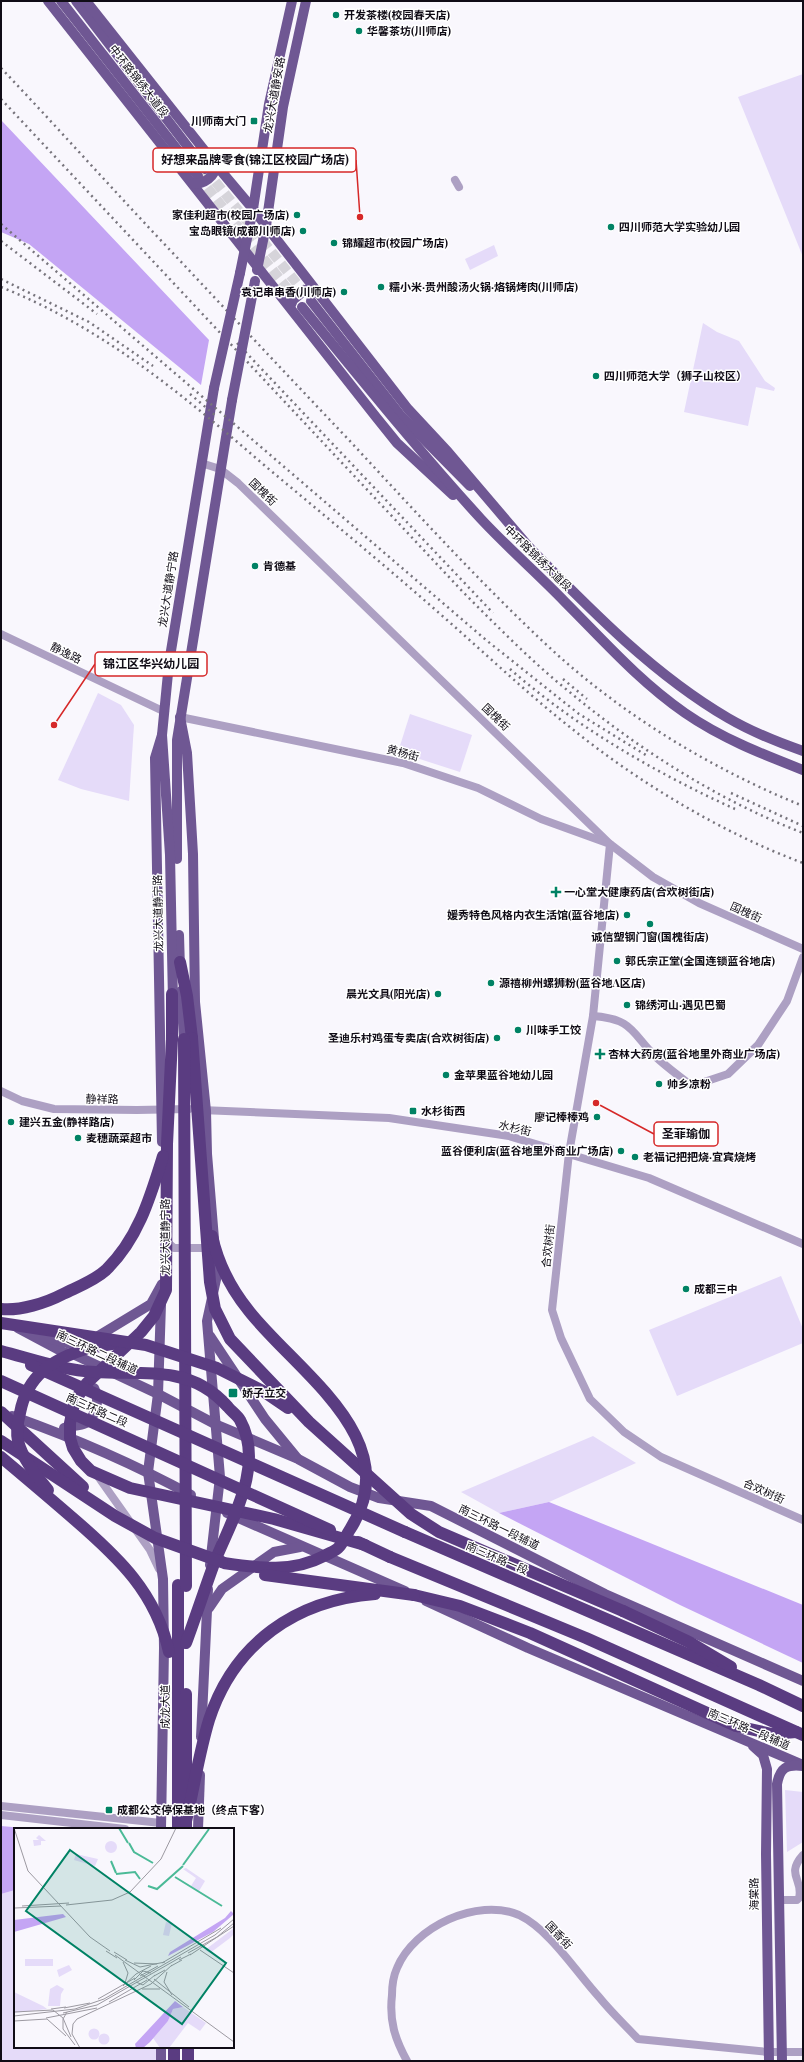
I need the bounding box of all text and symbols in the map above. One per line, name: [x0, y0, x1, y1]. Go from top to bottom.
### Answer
place label: 开发茶楼(校园春天店): [344, 7, 450, 22]
marker: 开发茶楼(校园春天店): [331, 10, 341, 20]
place label: 华馨茶坊(川师店): [367, 23, 451, 38]
marker: 华馨茶坊(川师店): [354, 26, 364, 36]
street label: 中环路锦绣大道段: [106, 41, 172, 120]
street label: 龙兴大道静安路: [259, 56, 288, 134]
place label: 川师南大门: [191, 113, 246, 128]
marker: 川师南大门: [249, 116, 259, 126]
callout: 好想来品牌零食(锦江区校园广场店): [153, 148, 356, 172]
text: 好想来品牌零食(锦江区校园广场店): [161, 151, 349, 167]
place label: 家佳利超市(校园广场店): [172, 207, 289, 222]
marker: 家佳利超市(校园广场店): [292, 210, 302, 220]
place label: 四川师范大学实验幼儿园: [619, 219, 740, 234]
marker: 四川师范大学实验幼儿园: [606, 222, 616, 232]
place label: 宝岛眼镜(成都川师店): [189, 223, 295, 238]
marker: 宝岛眼镜(成都川师店): [298, 226, 308, 236]
place label: 锦耀超市(校园广场店): [342, 235, 448, 250]
marker: 锦耀超市(校园广场店): [329, 238, 339, 248]
place label: 糯小米·贵州酸汤火锅·烙锅烤肉(川师店): [389, 279, 579, 294]
marker: 糯小米·贵州酸汤火锅·烙锅烤肉(川师店): [376, 282, 386, 292]
place label: 袁记串串香(川师店): [241, 284, 336, 299]
marker: 袁记串串香(川师店): [339, 287, 349, 297]
place label: 四川师范大学（狮子山校区）: [604, 368, 747, 383]
marker: 四川师范大学（狮子山校区）: [591, 371, 601, 381]
street label: 国槐街: [246, 475, 280, 508]
street label: 中环路锦绣大道段: [501, 522, 575, 594]
street label: 龙兴大道静宁路: [154, 550, 181, 628]
place label: 肯德基: [263, 558, 296, 573]
marker: 肯德基: [250, 561, 260, 571]
street label: 静逸路: [48, 639, 84, 667]
callout: 锦江区华兴幼儿园: [95, 652, 207, 676]
text: 锦江区华兴幼儿园: [103, 655, 199, 671]
street label: 国槐街: [479, 700, 513, 733]
street label: 黄杨街: [385, 741, 421, 764]
street label: 龙兴大道静宁路: [149, 874, 166, 952]
place label: 一心堂大健康药店(合欢树街店): [564, 884, 714, 899]
marker: 一心堂大健康药店(合欢树街店): [551, 887, 561, 897]
street label: 国槐街: [728, 898, 764, 925]
place label: 媛秀特色风格内衣生活馆(蓝谷地店): [447, 907, 619, 922]
marker: 媛秀特色风格内衣生活馆(蓝谷地店): [622, 910, 632, 920]
marker: 诚信塑钢门窗(国槐街店): [645, 919, 655, 929]
place label: 诚信塑钢门窗(国槐街店): [592, 929, 709, 944]
place label: 郭氏宗正堂(全国连锁蓝谷地店): [625, 953, 775, 968]
marker: 郭氏宗正堂(全国连锁蓝谷地店): [612, 956, 622, 966]
place label: 源禧柳州螺狮粉(蓝谷地A区店): [499, 975, 646, 990]
marker: 源禧柳州螺狮粉(蓝谷地A区店): [486, 978, 496, 988]
place label: 晨光文具(阳光店): [346, 986, 430, 1001]
marker: 晨光文具(阳光店): [433, 989, 443, 999]
place label: 锦绣河山·遇见巴蜀: [635, 997, 726, 1012]
marker: 锦绣河山·遇见巴蜀: [622, 1000, 632, 1010]
place label: 川味手工饺: [526, 1022, 582, 1037]
marker: 川味手工饺: [513, 1025, 523, 1035]
place label: 圣迪乐村鸡蛋专卖店(合欢树街店): [328, 1030, 489, 1045]
marker: 圣迪乐村鸡蛋专卖店(合欢树街店): [492, 1033, 502, 1043]
place label: 杏林大药房(蓝谷地里外商业广场店): [608, 1046, 780, 1061]
marker: 杏林大药房(蓝谷地里外商业广场店): [595, 1049, 605, 1059]
place label: 金苹果蓝谷地幼儿园: [454, 1067, 553, 1082]
marker: 金苹果蓝谷地幼儿园: [441, 1070, 451, 1080]
place label: 帅乡凉粉: [667, 1076, 711, 1091]
marker: 帅乡凉粉: [654, 1079, 664, 1089]
street label: 静祥路: [85, 1091, 119, 1106]
place label: 水杉街西: [421, 1103, 465, 1118]
marker: 水杉街西: [408, 1106, 418, 1116]
place label: 廖记棒棒鸡: [534, 1109, 589, 1124]
marker: 廖记棒棒鸡: [592, 1112, 602, 1122]
place label: 建兴五金(静祥路店): [19, 1114, 114, 1129]
street label: 水杉街: [497, 1116, 533, 1139]
marker: 建兴五金(静祥路店): [6, 1117, 16, 1127]
callout: 圣菲瑜伽: [654, 1122, 718, 1146]
text: 圣菲瑜伽: [662, 1125, 710, 1141]
place label: 麦穗蔬菜超市: [86, 1130, 152, 1145]
marker: 麦穗蔬菜超市: [73, 1133, 83, 1143]
place label: 蓝谷便利店(蓝谷地里外商业广场店): [441, 1143, 613, 1158]
marker: 蓝谷便利店(蓝谷地里外商业广场店): [616, 1146, 626, 1156]
place label: 老福记把把烧·宜宾烧烤: [643, 1149, 756, 1164]
marker: 老福记把把烧·宜宾烧烤: [630, 1152, 640, 1162]
street label: 龙兴大道静宁路: [157, 1199, 172, 1276]
street label: 合欢树街: [538, 1223, 557, 1269]
place label: 成都三中: [694, 1281, 738, 1296]
marker: 成都三中: [681, 1284, 691, 1294]
street label: 南三环路二段辅道: [54, 1326, 140, 1377]
place label: 娇子立交: [242, 1385, 286, 1400]
marker: 娇子立交: [227, 1387, 239, 1399]
street label: 南三环路二段: [64, 1389, 130, 1430]
street label: 合欢树街: [741, 1475, 787, 1506]
street label: 南三环路一段辅道: [456, 1501, 542, 1553]
street label: 南三环路一段: [464, 1538, 531, 1577]
street label: 成龙大道: [157, 1685, 172, 1729]
street label: 南三环路一段辅道: [706, 1704, 793, 1753]
place label: 成都公交停保基地（终点下客）: [117, 1802, 271, 1817]
marker: 成都公交停保基地（终点下客）: [104, 1805, 114, 1815]
inset map: [14, 1828, 234, 2048]
street label: 海棠路: [746, 1877, 761, 1911]
street label: 国香街: [543, 1917, 576, 1952]

